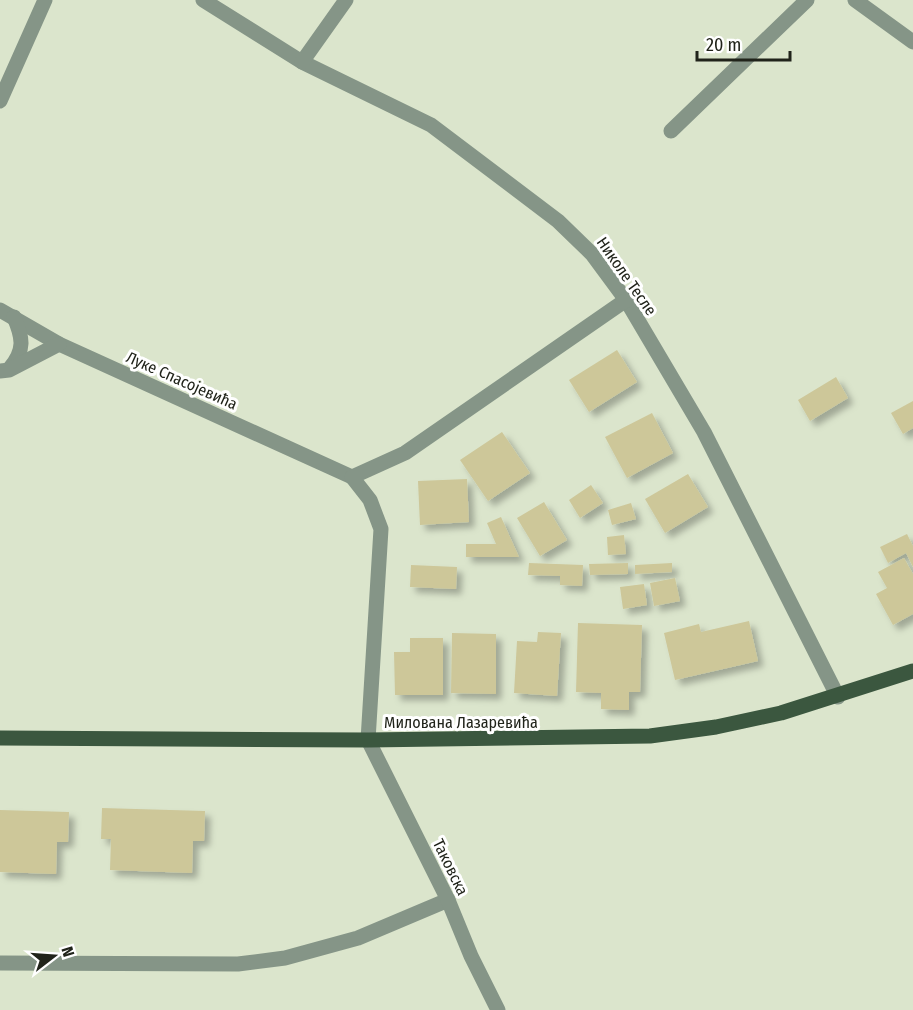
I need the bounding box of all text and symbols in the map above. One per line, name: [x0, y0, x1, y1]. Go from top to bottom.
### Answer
scale bar: [697, 24, 790, 62]
text: 20 m: [706, 34, 741, 56]
street label: Николе Тесле: [593, 233, 661, 319]
street label: Луке Спасојевића: [123, 347, 240, 414]
street label: Милована Лазаревића: [384, 713, 538, 732]
street label: Таковска: [429, 836, 472, 899]
north arrow: [24, 926, 84, 986]
text: N: [57, 944, 78, 959]

